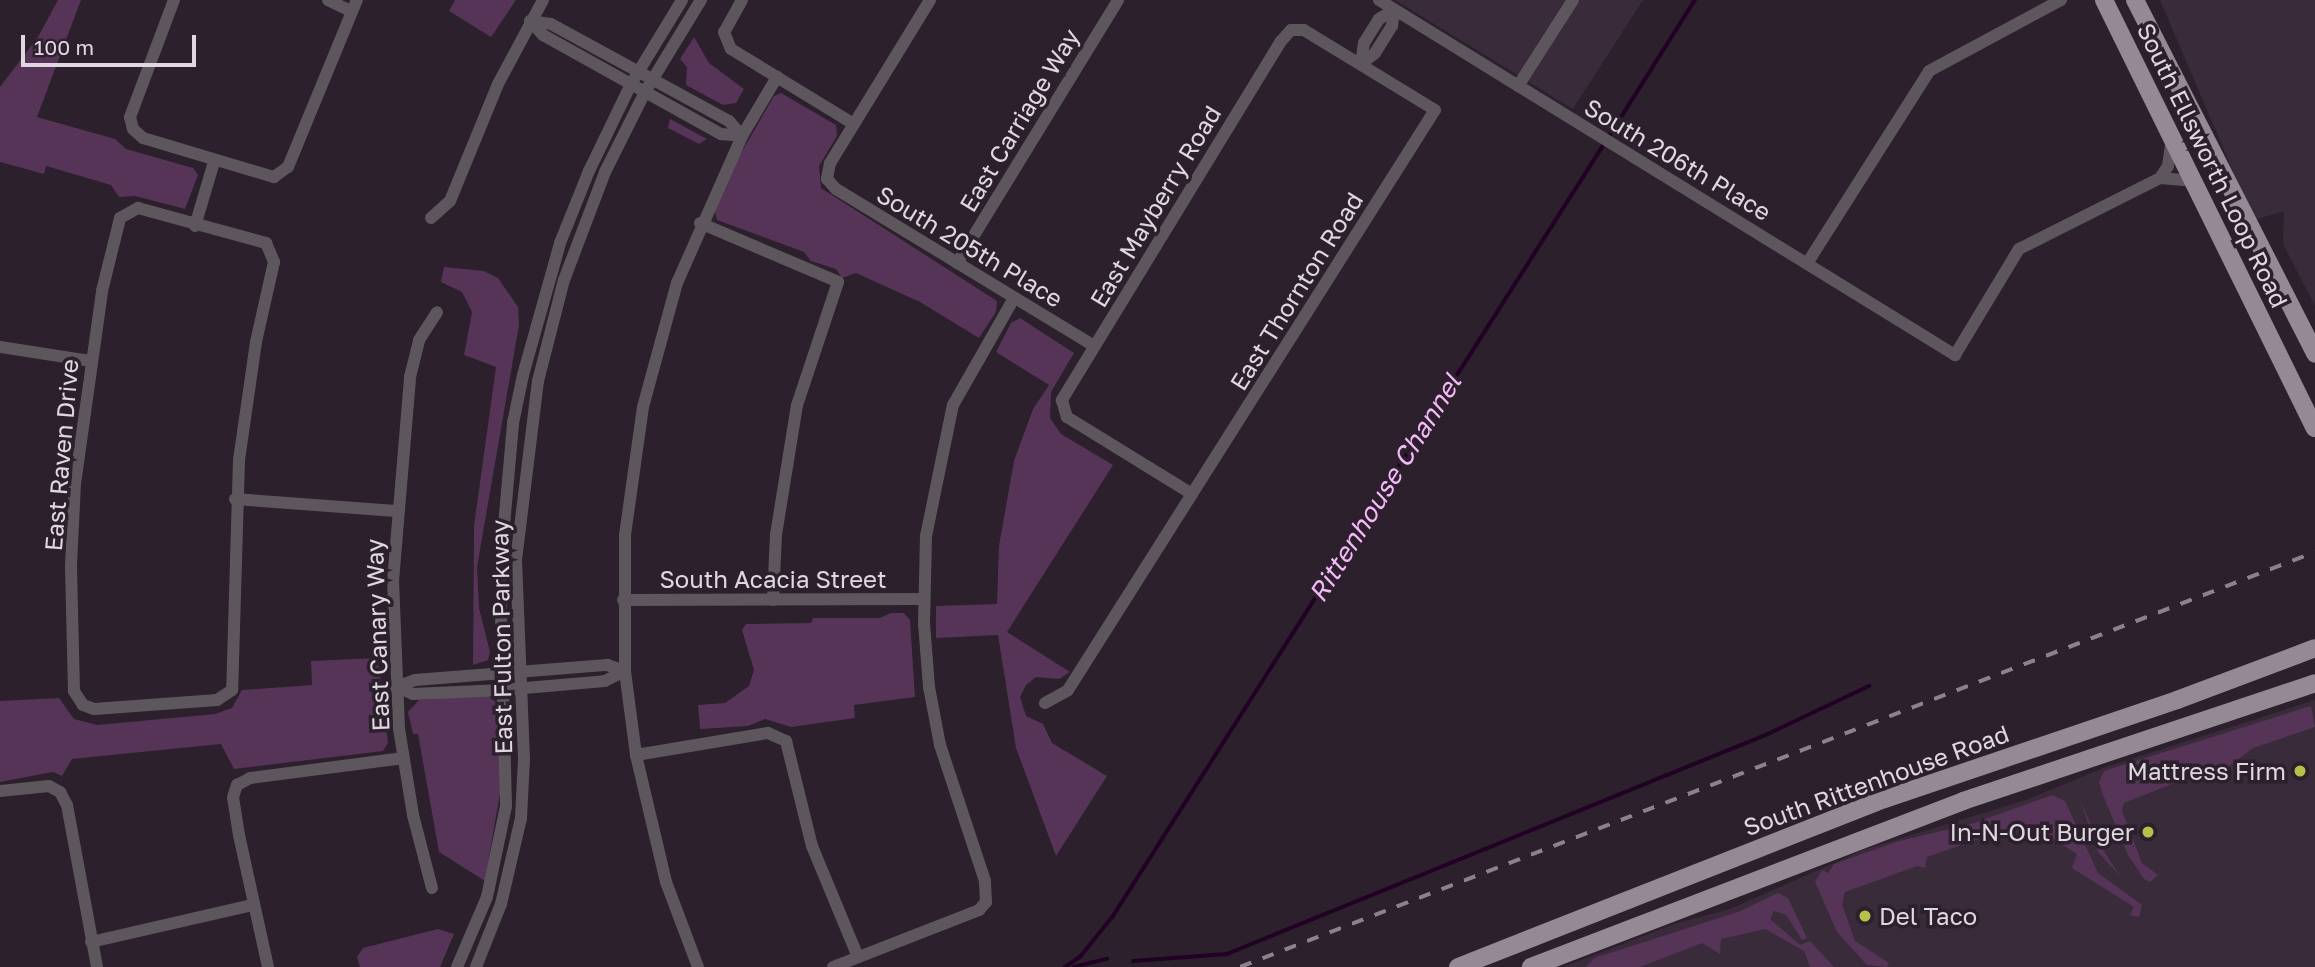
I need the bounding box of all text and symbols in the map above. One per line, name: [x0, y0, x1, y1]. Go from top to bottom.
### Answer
street label: South Ellsworth Loop Road: [2131, 18, 2295, 312]
scale bar: [24, 21, 200, 65]
street label: East Carriage Way: [953, 23, 1085, 217]
text: 100 m: [34, 34, 94, 60]
street label: South 206th Place: [1580, 92, 1776, 226]
street label: East Mayberry Road: [1083, 100, 1227, 312]
street label: South 205th Place: [872, 179, 1068, 313]
street label: East Thornton Road: [1223, 187, 1369, 395]
street label: East Raven Drive: [38, 358, 84, 552]
water label: Rittenhouse Channel: [1302, 368, 1468, 608]
street label: East Fulton Parkway: [485, 519, 517, 755]
street label: East Canary Way: [359, 538, 395, 732]
street label: South Acacia Street: [659, 565, 887, 593]
street label: South Rittenhouse Road: [1739, 719, 2013, 841]
place label: Mattress Firm: [2127, 757, 2286, 785]
marker: Mattress Firm: [2292, 763, 2308, 779]
place label: In-N-Out Burger: [1950, 818, 2134, 846]
marker: In-N-Out Burger: [2140, 824, 2156, 840]
place label: Del Taco: [1879, 902, 1977, 930]
marker: Del Taco: [1857, 908, 1873, 924]

